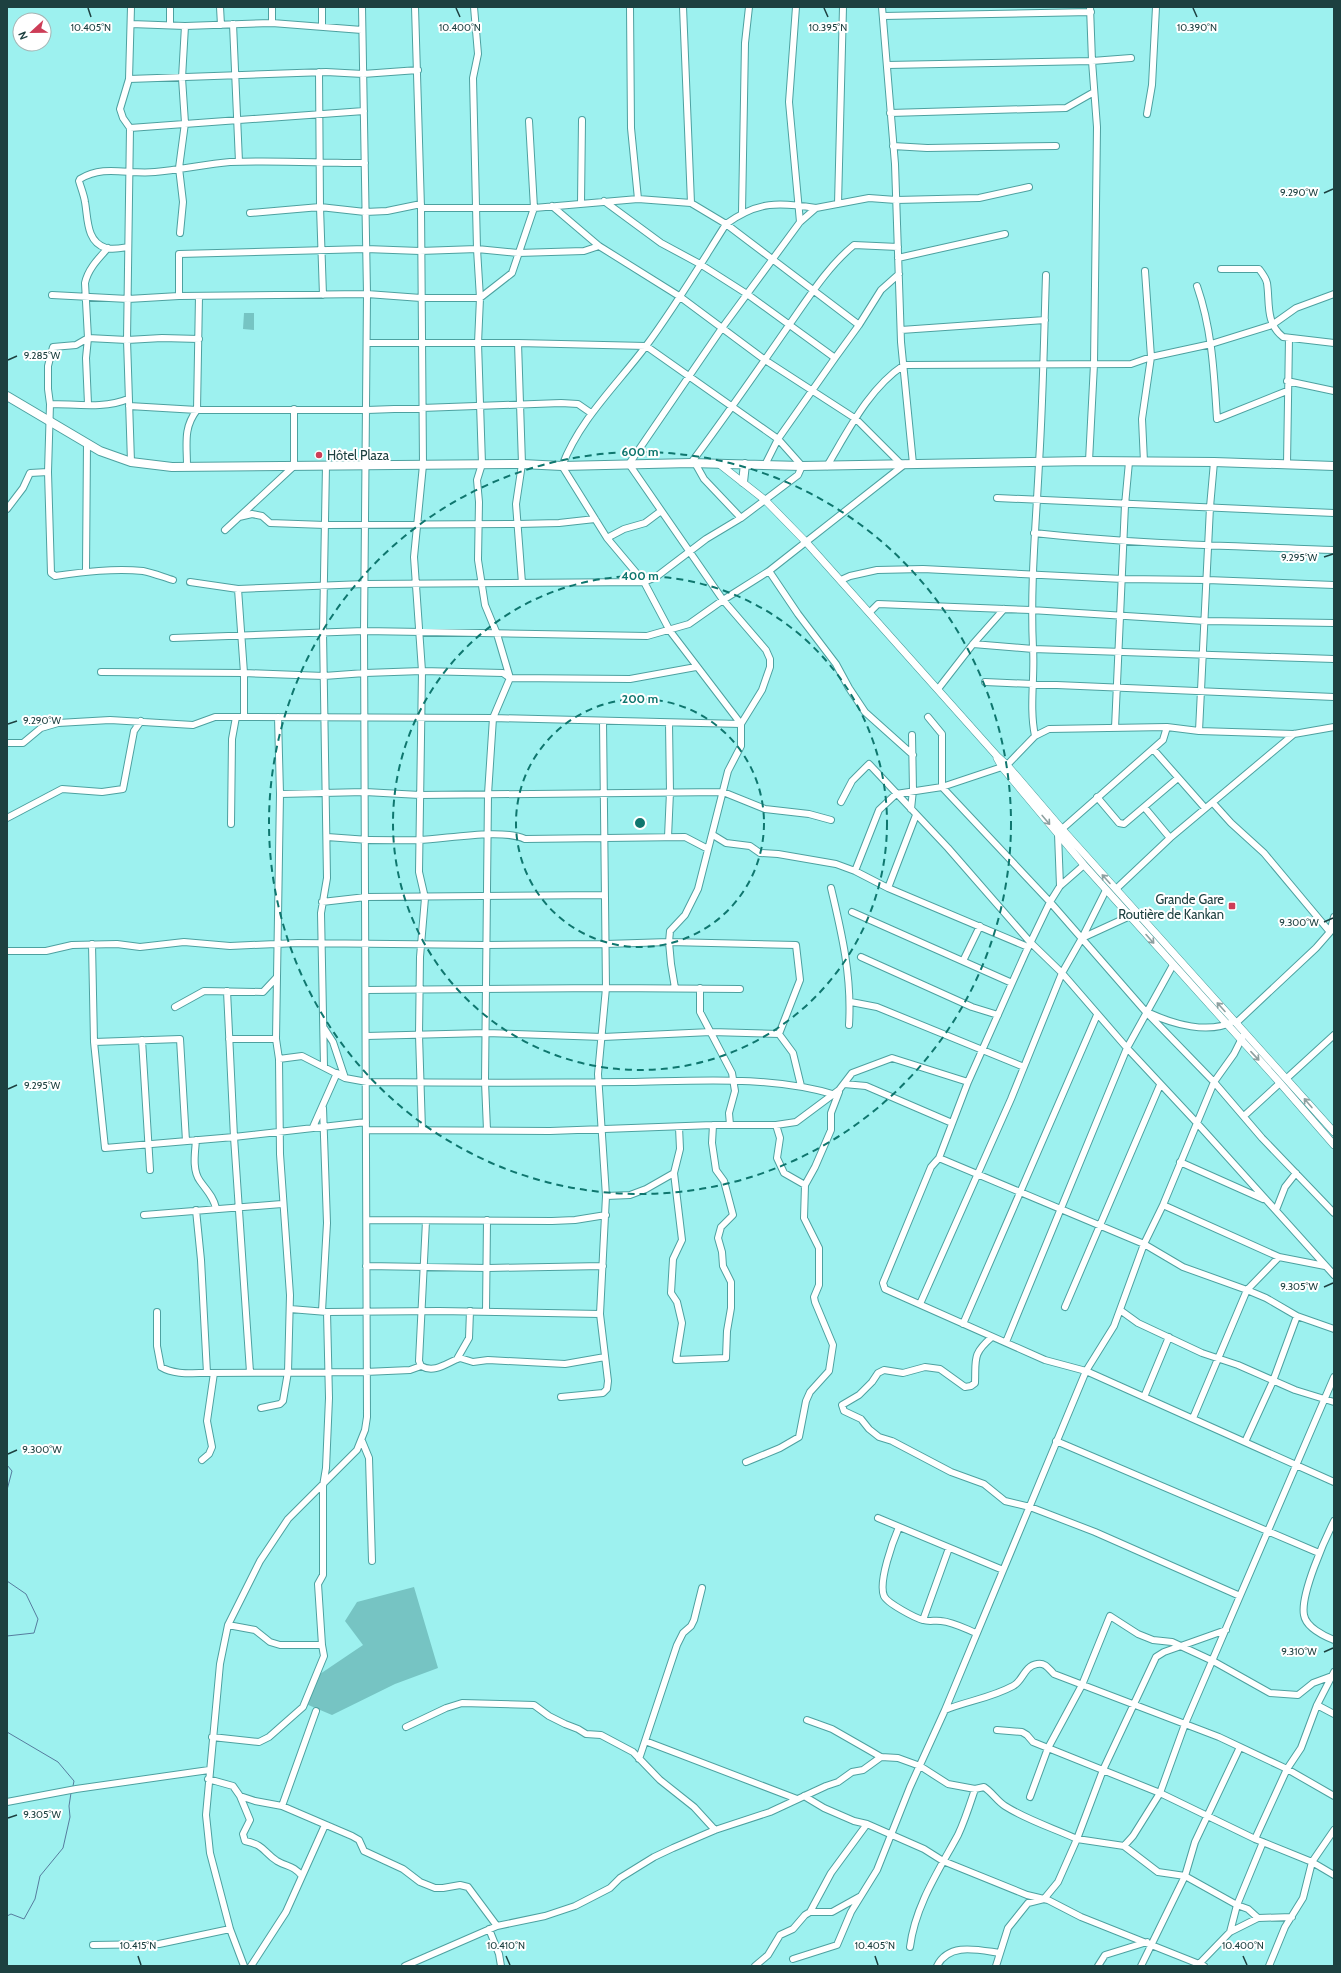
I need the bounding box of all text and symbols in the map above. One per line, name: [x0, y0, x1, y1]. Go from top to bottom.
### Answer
north arrow: [12, 12, 52, 52]
text: 10.405°N: [71, 21, 111, 34]
text: 10.400°N: [439, 21, 481, 34]
text: 10.395°N: [809, 21, 847, 34]
text: 10.390°N: [1177, 21, 1217, 34]
text: N: [15, 30, 31, 42]
text: 9.290°W: [1280, 186, 1318, 199]
text: 9.285°W: [24, 349, 61, 362]
text: 600 m: [622, 444, 658, 459]
place label: Hôtel Plaza: [327, 447, 390, 463]
marker: Hôtel Plaza: [314, 450, 324, 460]
text: 9.295°W: [1281, 551, 1318, 564]
text: 400 m: [621, 568, 659, 583]
text: 200 m: [622, 691, 658, 706]
text: 9.290°W: [23, 714, 61, 727]
one-way arrow: [1041, 815, 1050, 825]
centre of rings: [633, 816, 647, 830]
one-way arrow: [1102, 873, 1111, 884]
place label: Grande Gare Routière de Kankan: [1118, 891, 1224, 922]
marker: Grande Gare Routière de Kankan: [1227, 901, 1237, 911]
text: 9.300°W: [1279, 916, 1319, 929]
one-way arrow: [1145, 933, 1154, 944]
one-way arrow: [1216, 1002, 1226, 1012]
one-way arrow: [1251, 1051, 1260, 1061]
text: 9.295°W: [24, 1079, 61, 1092]
one-way arrow: [1304, 1098, 1313, 1108]
text: 9.305°W: [1280, 1280, 1318, 1293]
text: 9.300°W: [22, 1443, 62, 1456]
text: 9.310°W: [1281, 1645, 1317, 1658]
text: 9.305°W: [23, 1808, 61, 1821]
text: 10.415°N: [120, 1939, 156, 1952]
text: 10.410°N: [487, 1939, 525, 1952]
text: 10.405°N: [855, 1939, 895, 1952]
text: 10.400°N: [1222, 1939, 1264, 1952]

